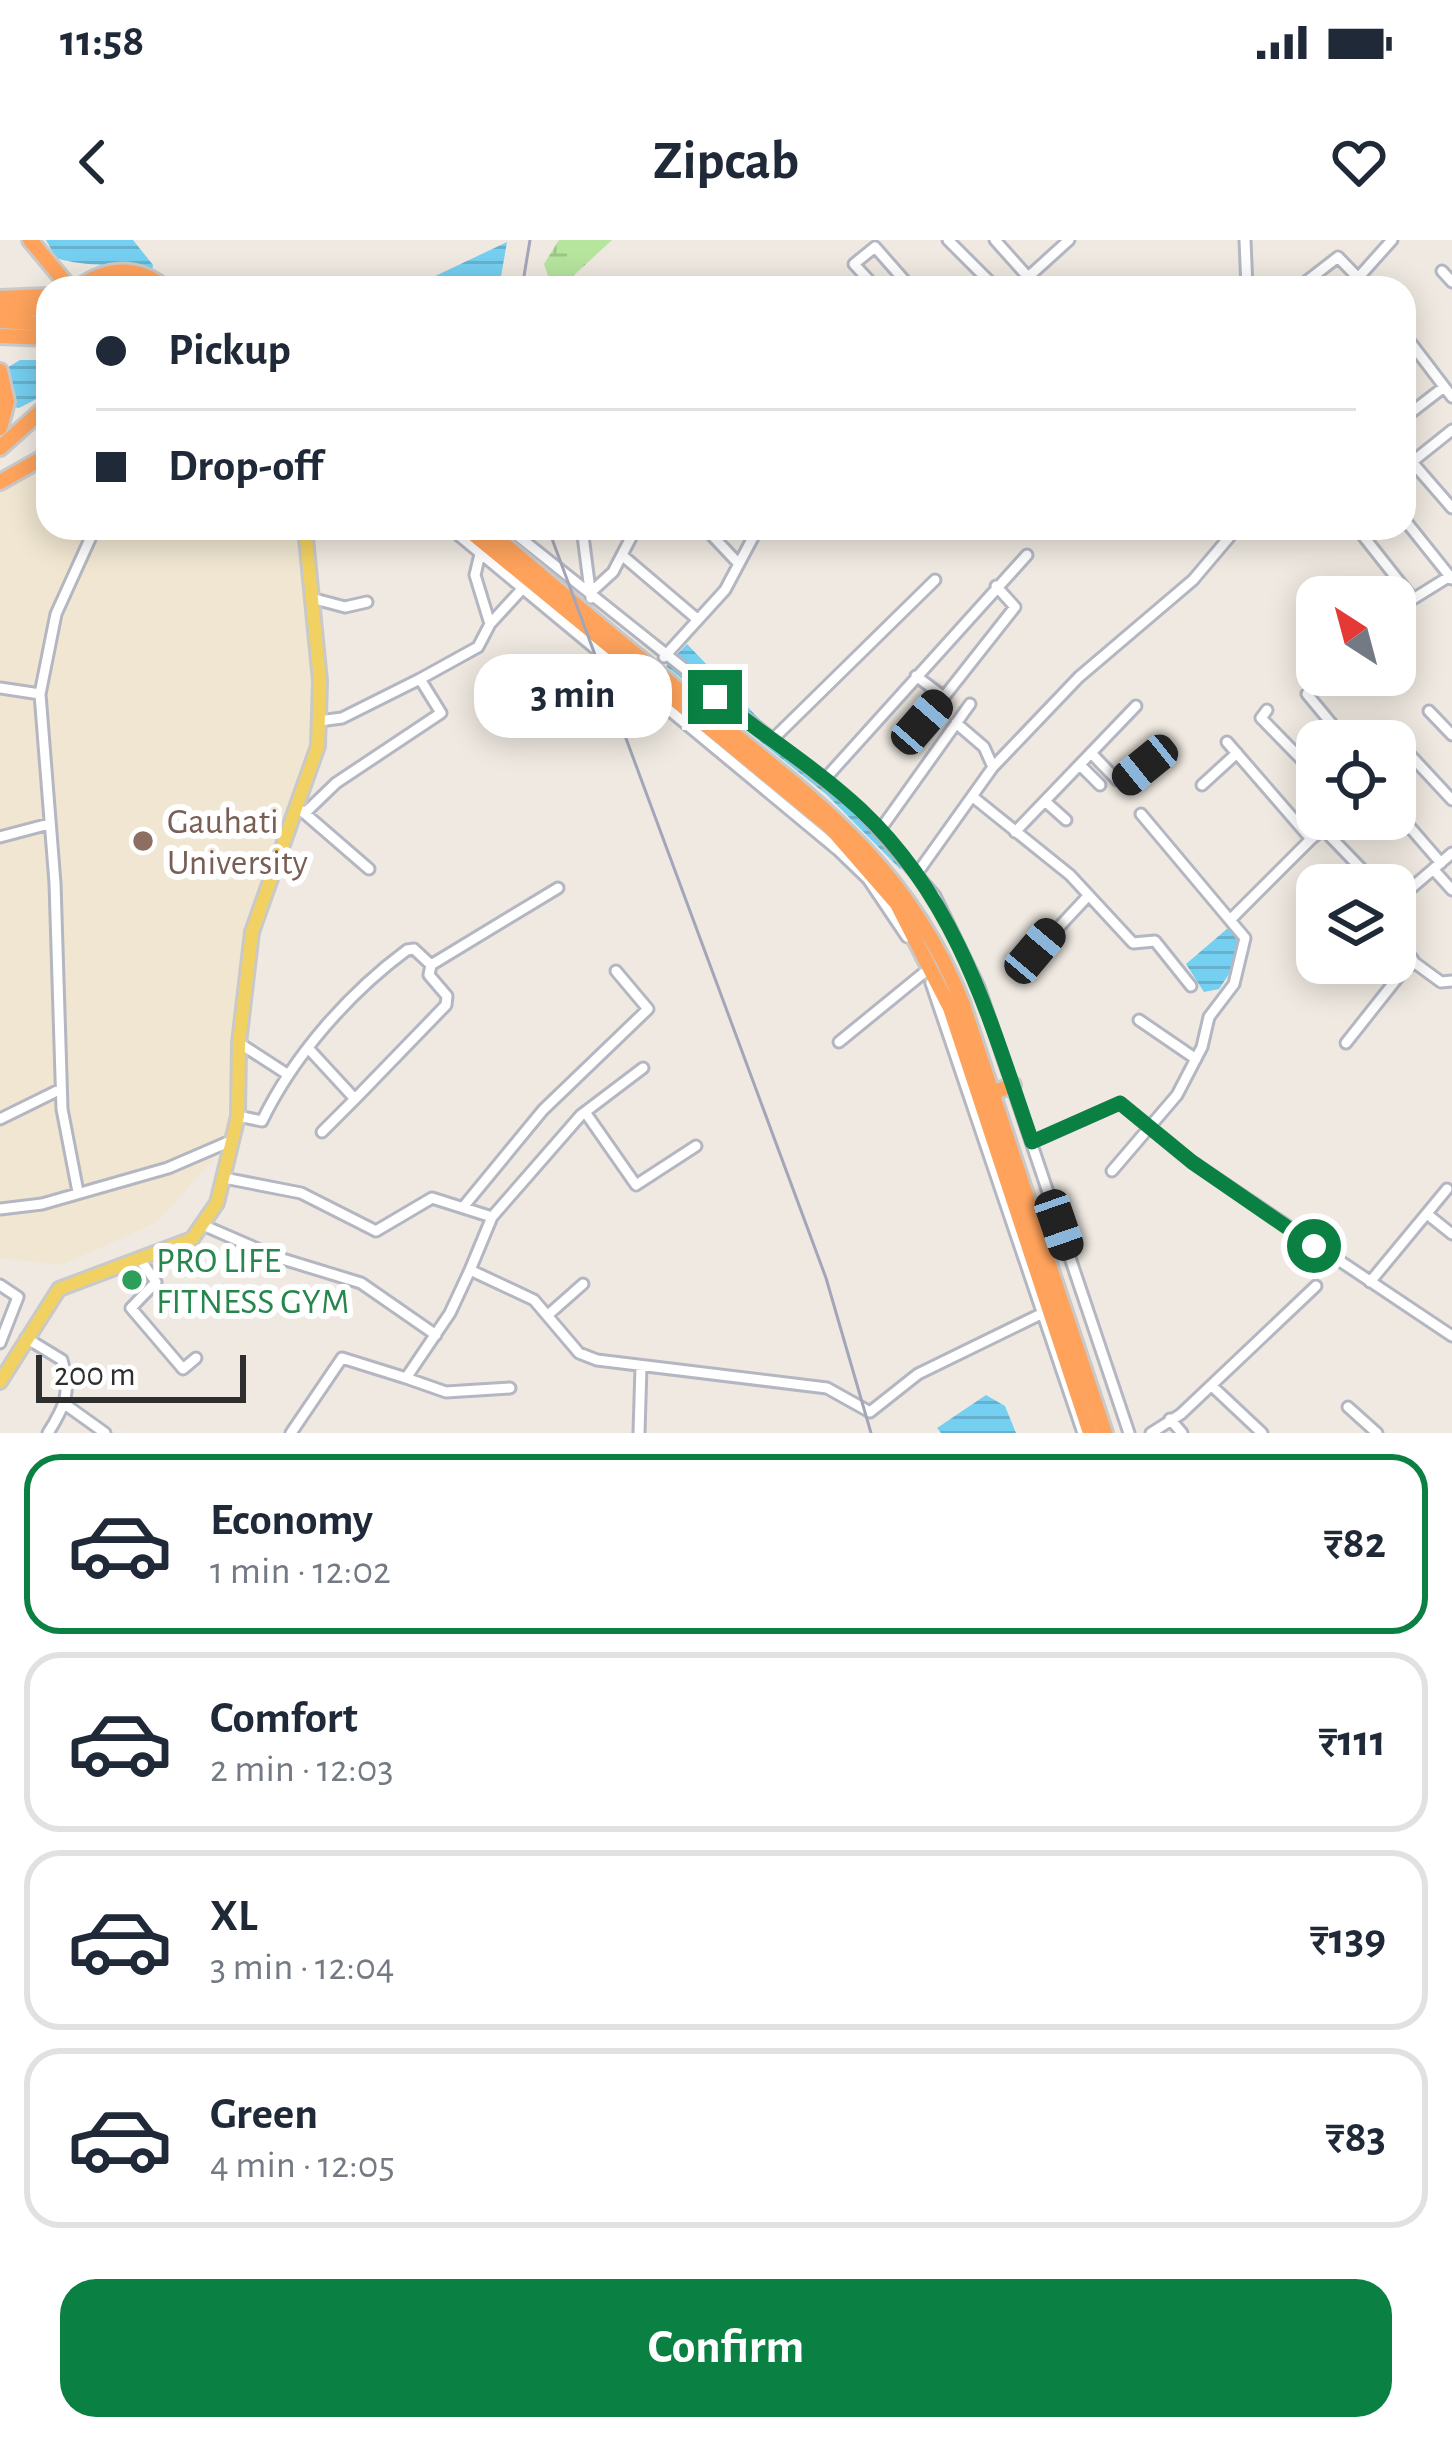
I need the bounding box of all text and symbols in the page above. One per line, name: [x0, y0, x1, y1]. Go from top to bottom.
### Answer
text: 11:58: [60, 19, 144, 64]
icon: back: [60, 129, 126, 195]
icon: heart: [1326, 129, 1392, 195]
text: Zipcab: [653, 135, 799, 189]
text: Pickup: [168, 328, 291, 373]
text: Drop-off: [168, 444, 323, 489]
north arrow: [1296, 576, 1416, 696]
map controls: [1296, 576, 1416, 984]
callout: 3 min: [475, 655, 673, 739]
route end: [688, 670, 742, 724]
text: 3 min: [531, 676, 615, 715]
car: [885, 683, 959, 761]
button: locate: [1296, 720, 1416, 840]
car: [1106, 728, 1184, 802]
place label: Gauhati University: [167, 804, 308, 881]
marker: Gauhati University: [130, 828, 156, 854]
button: layers: [1296, 864, 1416, 984]
car: [998, 912, 1072, 990]
car: [1030, 1185, 1088, 1265]
route start: [1287, 1219, 1341, 1273]
place label: PRO LIFE FITNESS GYM: [156, 1243, 349, 1320]
marker: PRO LIFE FITNESS GYM: [119, 1267, 145, 1293]
scale bar: [36, 1349, 246, 1402]
text: 200 m: [54, 1359, 136, 1392]
icon: car: [66, 1490, 174, 1598]
text: Economy: [210, 1498, 373, 1543]
text: ₹82: [1324, 1521, 1386, 1566]
text: 1 min · 12:02: [210, 1552, 391, 1591]
icon: car: [66, 1688, 174, 1796]
text: Comfort: [210, 1696, 358, 1741]
text: ₹111: [1319, 1719, 1386, 1764]
text: 2 min · 12:03: [210, 1750, 394, 1789]
icon: car: [66, 1886, 174, 1994]
text: XL: [210, 1894, 258, 1939]
text: ₹139: [1310, 1917, 1386, 1962]
text: 3 min · 12:04: [210, 1948, 395, 1987]
icon: car: [66, 2084, 174, 2192]
text: Green: [210, 2092, 318, 2137]
text: ₹83: [1326, 2115, 1386, 2160]
text: 4 min · 12:05: [210, 2146, 395, 2185]
button: Confirm: [60, 2279, 1392, 2417]

